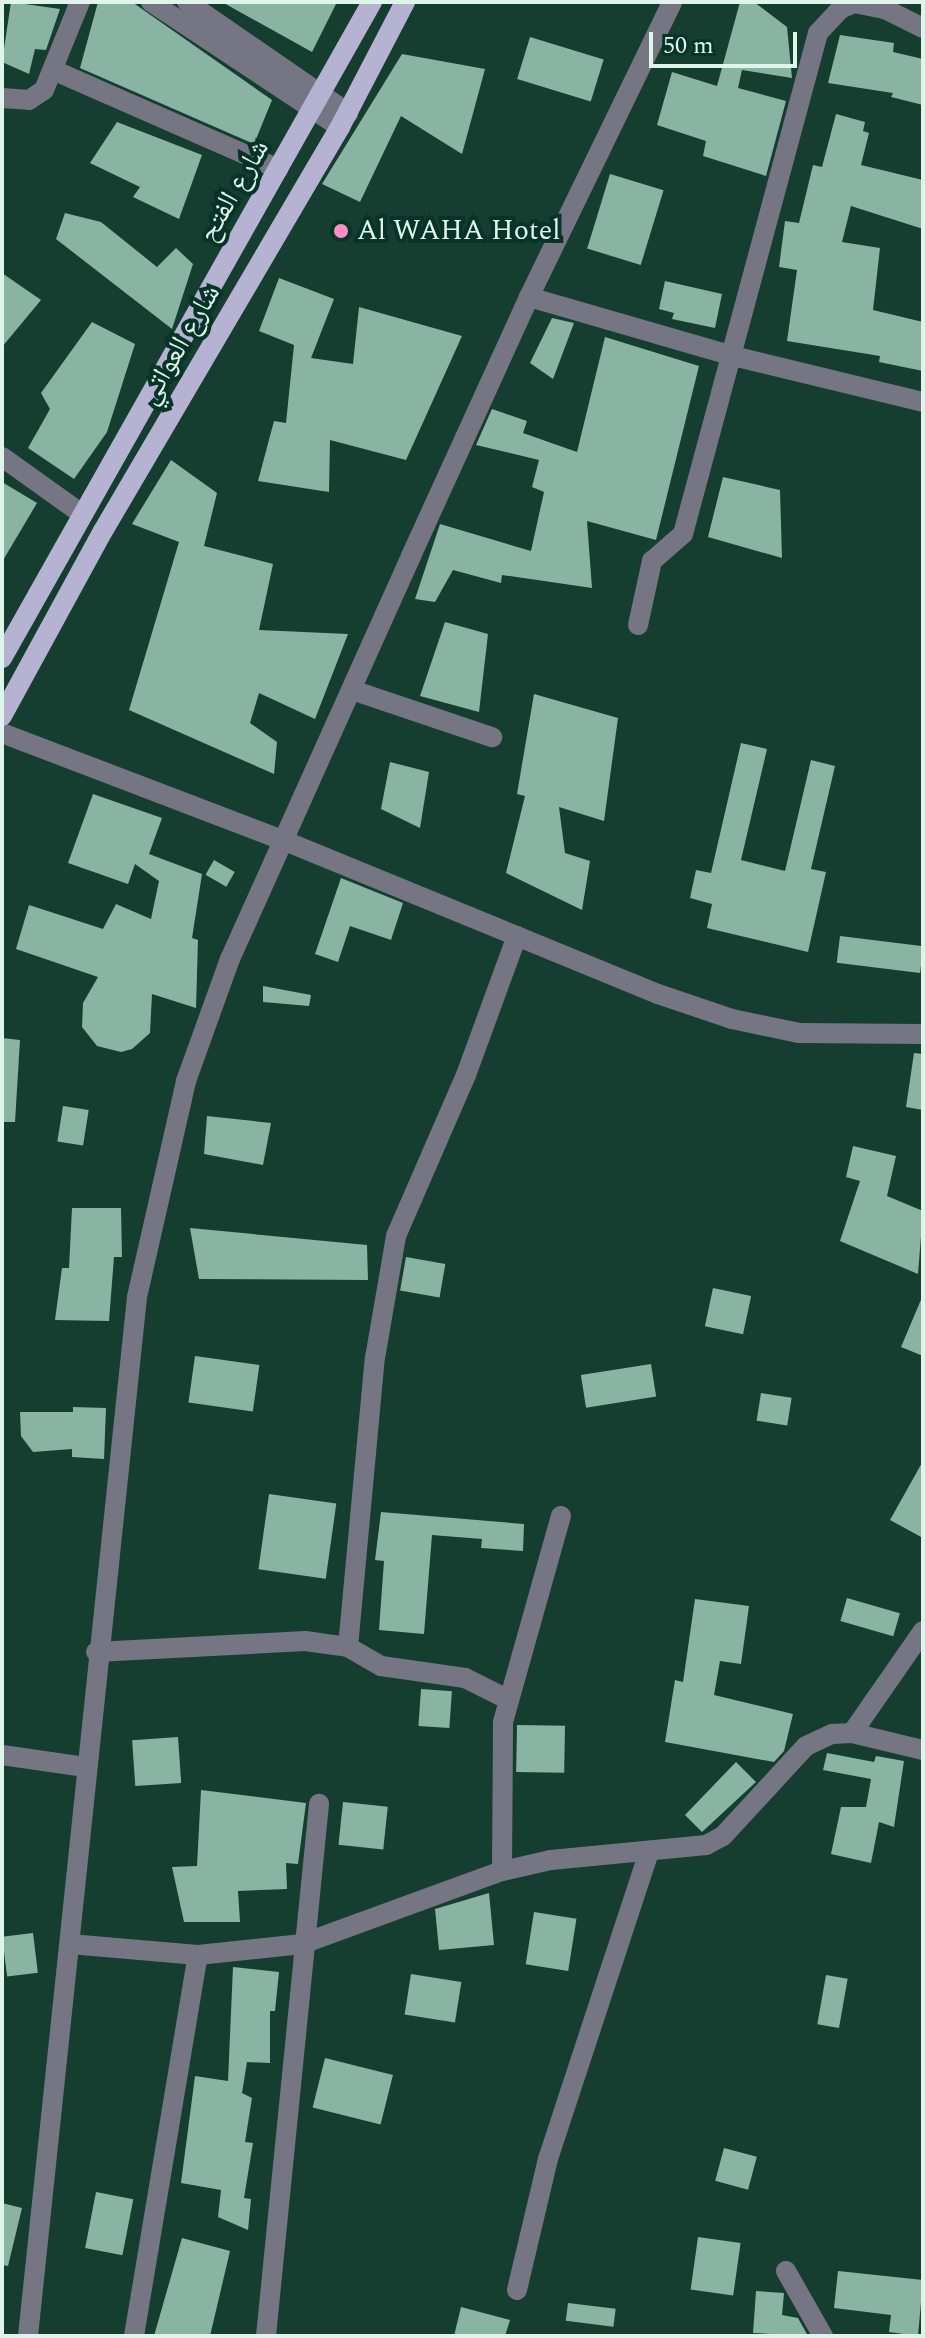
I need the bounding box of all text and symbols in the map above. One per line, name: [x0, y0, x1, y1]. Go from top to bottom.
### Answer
scale bar: [653, 16, 801, 66]
text: 50 m: [663, 28, 714, 64]
street label: شارع الفتح: [191, 134, 277, 248]
place label: Al WAHA Hotel: [357, 214, 560, 248]
marker: Al WAHA Hotel: [332, 222, 350, 240]
street label: شارع العواتي: [132, 279, 228, 411]

